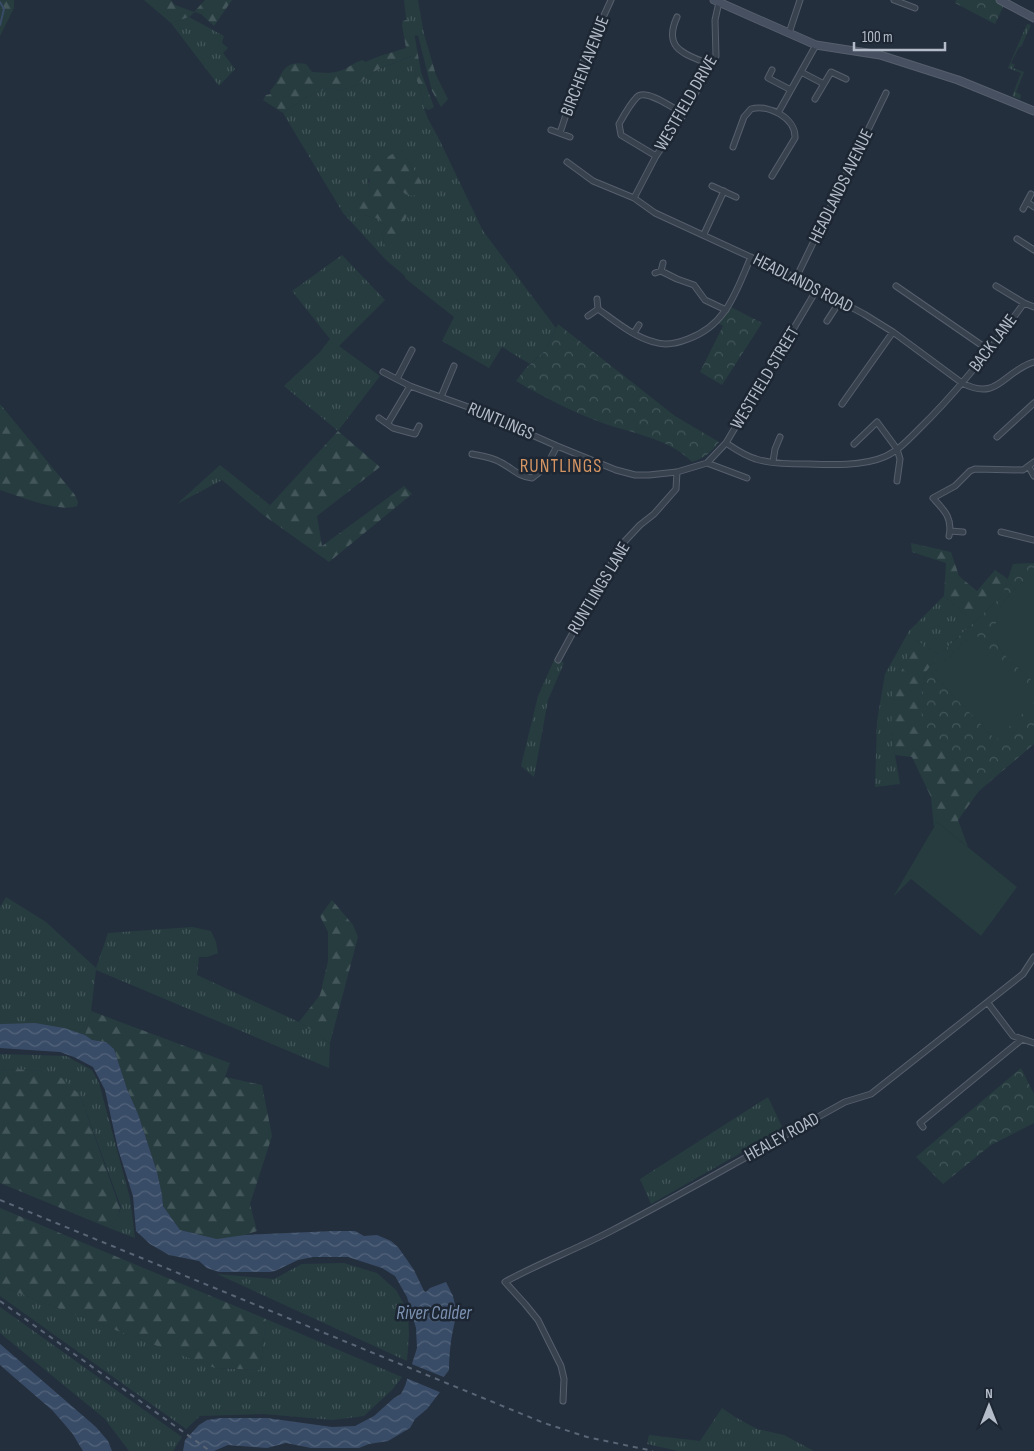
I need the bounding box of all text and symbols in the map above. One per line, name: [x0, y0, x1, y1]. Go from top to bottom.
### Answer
street label: BIRCHEN AVENUE: [556, 13, 614, 119]
scale bar: [854, 20, 945, 52]
text: 100 m: [862, 28, 893, 47]
street label: WESTFIELD DRIVE: [650, 51, 722, 155]
street label: HEADLANDS AVENUE: [804, 126, 878, 246]
street label: HEADLANDS ROAD: [749, 249, 857, 317]
street label: BACK LANE: [965, 310, 1021, 376]
street label: WESTFIELD STREET: [726, 323, 804, 433]
street label: RUNTLINGS: [465, 398, 537, 444]
district label: RUNTLINGS: [520, 455, 602, 478]
street label: RUNTLINGS LANE: [563, 538, 635, 638]
street label: HEALEY ROAD: [741, 1108, 823, 1166]
water label: River Calder: [396, 1302, 472, 1325]
north arrow: [964, 1381, 1014, 1431]
text: N: [985, 1385, 993, 1402]

